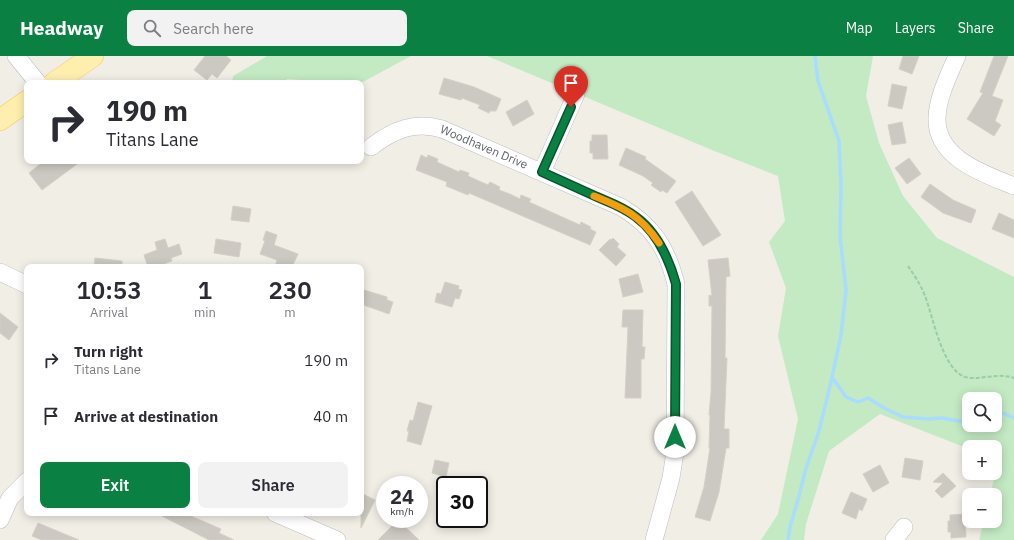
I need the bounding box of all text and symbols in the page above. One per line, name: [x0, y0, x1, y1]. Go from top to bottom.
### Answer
search box: [127, 10, 407, 46]
text: Headway: [20, 16, 103, 40]
icon: search: [141, 17, 163, 39]
text: Search here: [173, 19, 254, 38]
text: Map: [846, 19, 873, 37]
text: Layers: [895, 19, 936, 37]
text: Share: [958, 19, 994, 37]
pin: [554, 66, 588, 107]
icon: arrive: [560, 72, 582, 94]
text: 190 m: [106, 92, 188, 129]
icon: right: [40, 96, 92, 148]
street label: Woodhaven Drive: [438, 121, 531, 172]
text: Titans Lane: [106, 128, 199, 151]
text: 10:53: [76, 274, 142, 306]
text: 1: [198, 274, 212, 306]
text: 230: [268, 274, 312, 306]
text: Arrival: [90, 304, 128, 321]
text: min: [194, 304, 216, 321]
text: m: [284, 304, 296, 321]
text: Turn right: [74, 342, 143, 361]
icon: right: [40, 349, 62, 371]
text: 190 m: [304, 351, 348, 370]
text: Titans Lane: [74, 361, 141, 378]
map controls: [962, 392, 1002, 528]
button: search: [962, 392, 1002, 432]
icon: arrive: [40, 405, 62, 427]
text: Arrive at destination: [74, 407, 218, 426]
text: 40 m: [313, 407, 348, 426]
position arrow: [654, 416, 696, 458]
button: +: [962, 440, 1002, 480]
button: Exit: [40, 462, 190, 508]
button: Share: [198, 462, 348, 508]
speed limit sign: 30: [436, 476, 488, 528]
text: 24: [390, 483, 414, 510]
button: −: [962, 488, 1002, 528]
text: km/h: [390, 505, 414, 518]

